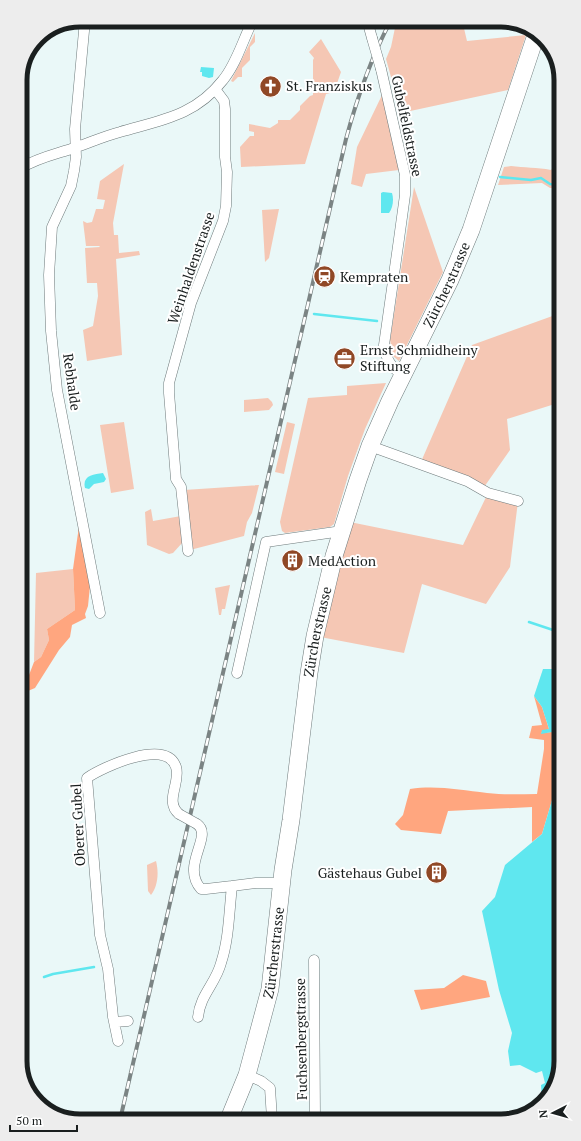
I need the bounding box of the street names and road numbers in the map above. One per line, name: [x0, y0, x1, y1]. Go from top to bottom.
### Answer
street label: Gubelfeldstrasse: [387, 74, 427, 178]
street label: Weinhaldenstrasse: [162, 209, 219, 326]
street label: Zürcherstrasse: [418, 239, 474, 330]
street label: Rebhalde: [59, 352, 86, 412]
street label: Zürcherstrasse: [298, 585, 335, 678]
street label: Oberer Gubel: [66, 783, 89, 867]
street label: Zürcherstrasse: [258, 906, 288, 1001]
street label: Fuchsenbergstrasse: [290, 978, 311, 1100]

